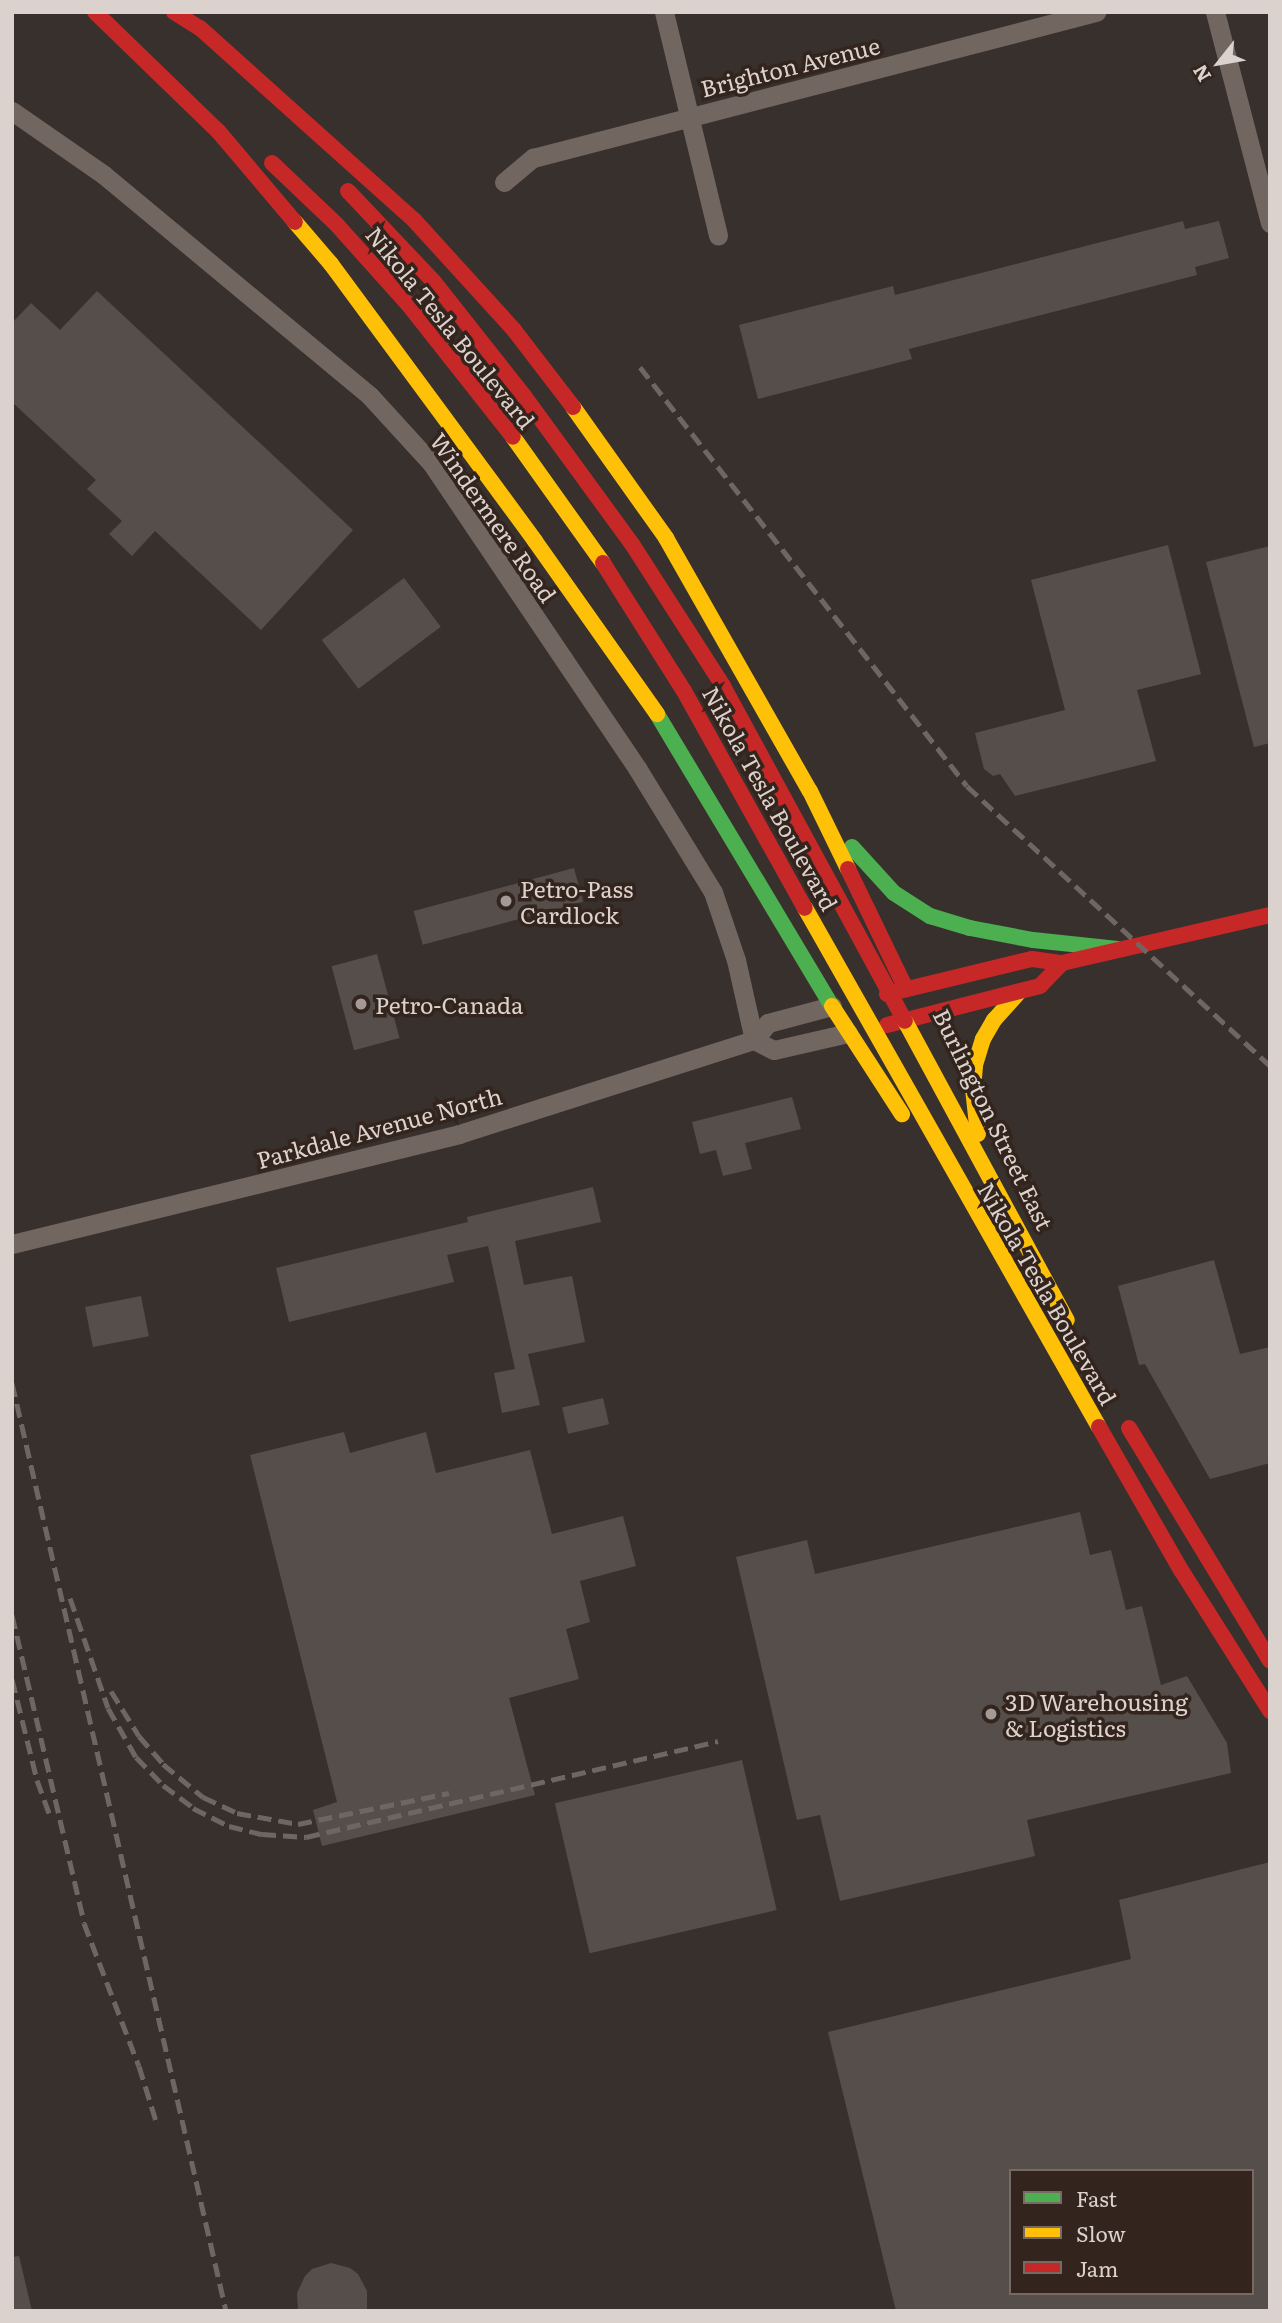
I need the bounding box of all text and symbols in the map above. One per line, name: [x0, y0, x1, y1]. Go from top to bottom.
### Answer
north arrow: [1184, 28, 1254, 98]
street label: Brighton Avenue: [697, 30, 883, 102]
text: N: [1185, 60, 1217, 88]
street label: Nikola Tesla Boulevard: [361, 220, 541, 434]
street label: Windermere Road: [425, 427, 563, 607]
street label: Nikola Tesla Boulevard: [698, 681, 844, 915]
place label: Petro-Pass Cardlock: [520, 874, 633, 928]
marker: Petro-Pass Cardlock: [498, 893, 514, 909]
place label: Petro-Canada: [375, 990, 523, 1018]
marker: Petro-Canada: [353, 996, 369, 1012]
street label: Burlington Street East: [928, 1004, 1060, 1234]
street label: Parkdale Avenue North: [253, 1081, 505, 1173]
street label: Nikola Tesla Boulevard: [973, 1177, 1123, 1409]
place label: 3D Warehousing & Logistics: [1005, 1687, 1188, 1741]
marker: 3D Warehousing & Logistics: [983, 1706, 999, 1722]
legend: [1009, 2169, 1254, 2295]
text: Fast: [1076, 2182, 1117, 2213]
text: Slow: [1076, 2217, 1126, 2248]
text: Jam: [1076, 2252, 1118, 2283]

